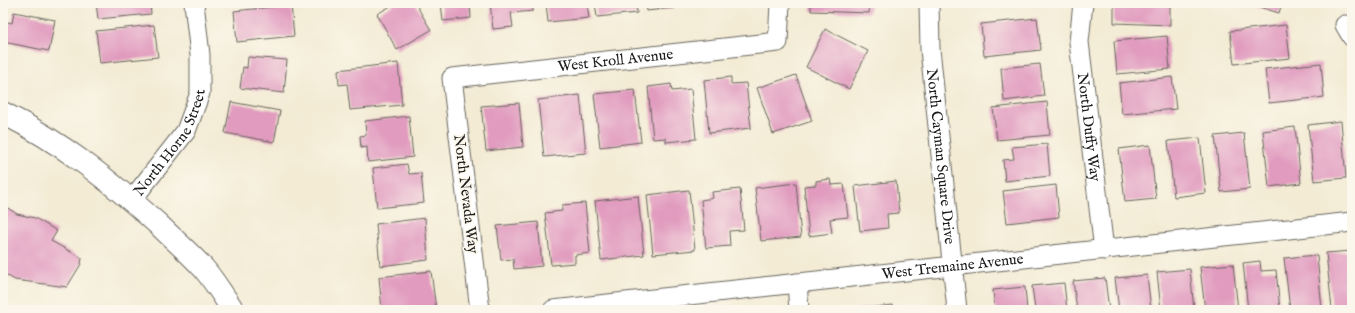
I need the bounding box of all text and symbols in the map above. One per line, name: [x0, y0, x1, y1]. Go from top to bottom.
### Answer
street label: West Kroll Avenue: [557, 44, 674, 76]
street label: North Cayman Square Drive: [923, 68, 960, 245]
street label: North Duffy Way: [1073, 72, 1105, 183]
street label: North Horne Street: [129, 89, 210, 200]
street label: North Nevada Way: [449, 133, 483, 255]
street label: West Tremaine Avenue: [881, 249, 1025, 283]

